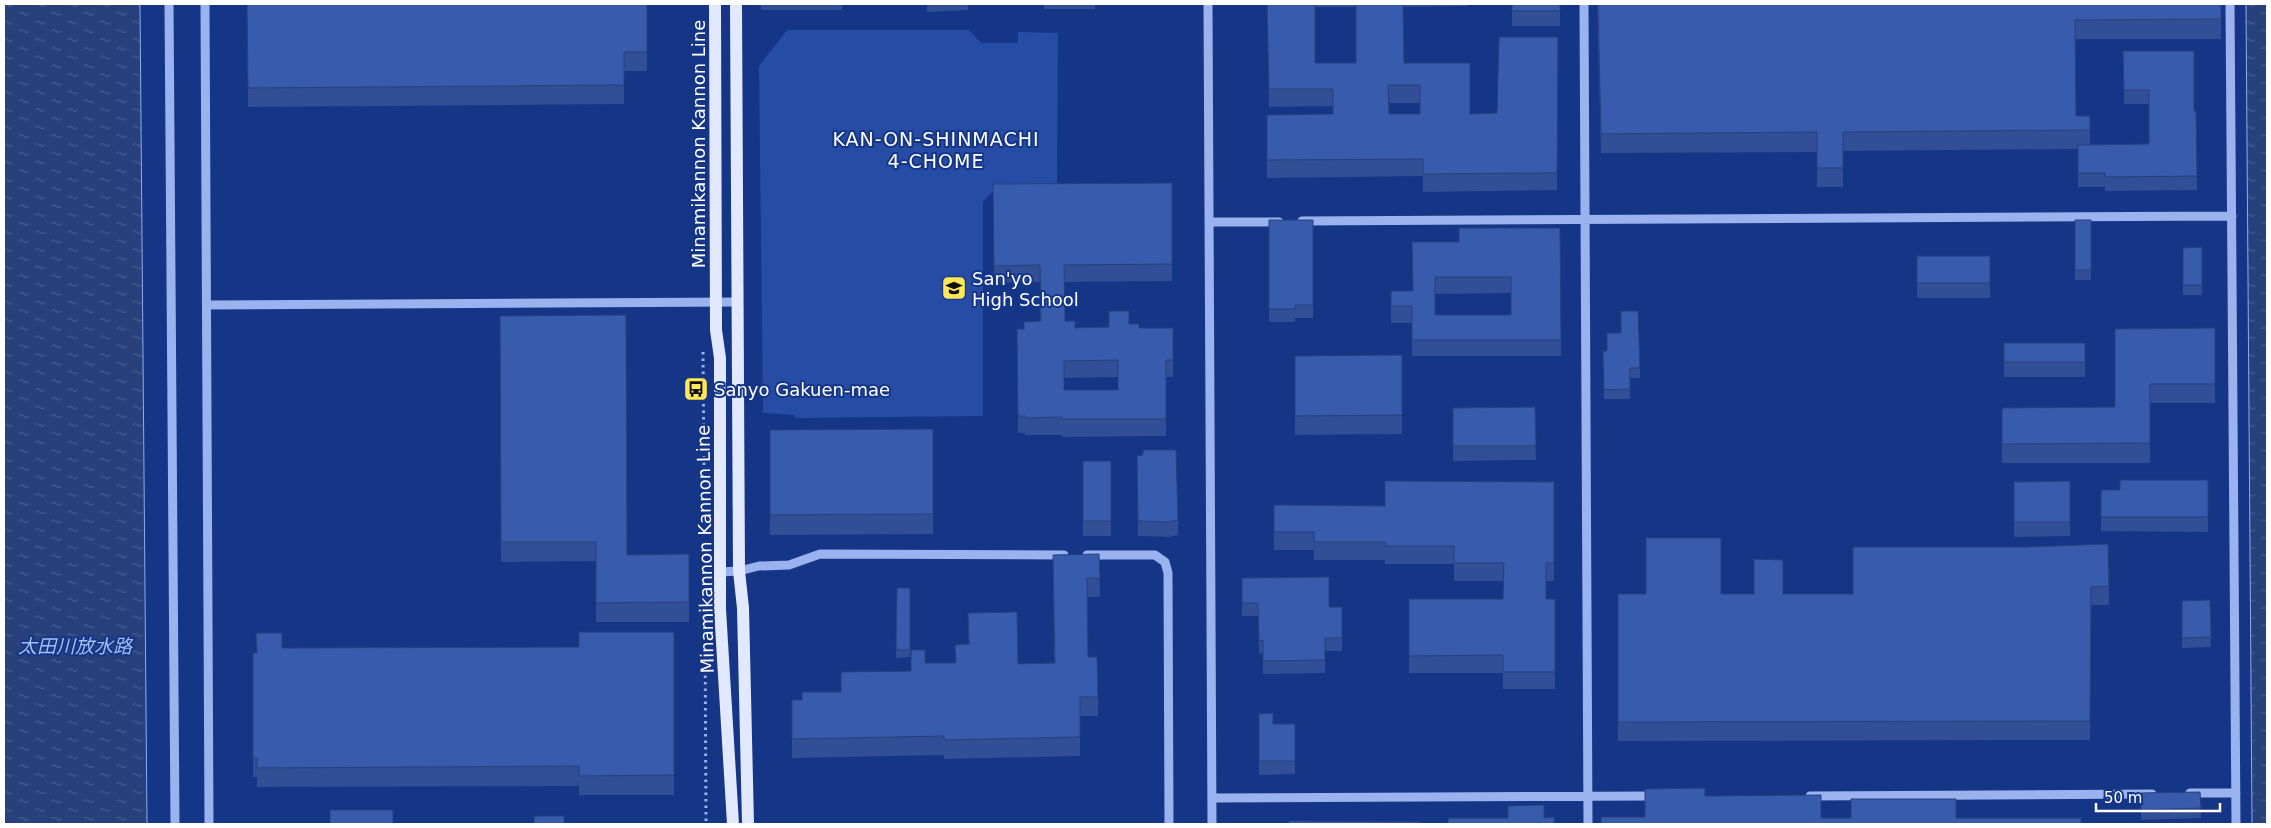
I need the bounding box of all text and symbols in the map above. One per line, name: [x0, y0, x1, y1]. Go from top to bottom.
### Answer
street label: Minamikannon Kannon Line: [688, 20, 709, 268]
district label: KAN-ON-SHINMACHI 4-CHOME: [832, 128, 1040, 172]
place label: San'yo High School: [972, 268, 1079, 310]
school or university icon: San'yo High School: [941, 275, 967, 301]
bus stop icon: Sanyo Gakuen-mae: [683, 376, 709, 402]
place label: Sanyo Gakuen-mae: [714, 379, 890, 400]
street label: Minamikannon Kannon Line: [692, 425, 718, 673]
water label: 太田川放水路: [18, 635, 134, 657]
scale bar: [2096, 780, 2220, 812]
text: 50 m: [2104, 789, 2142, 807]

